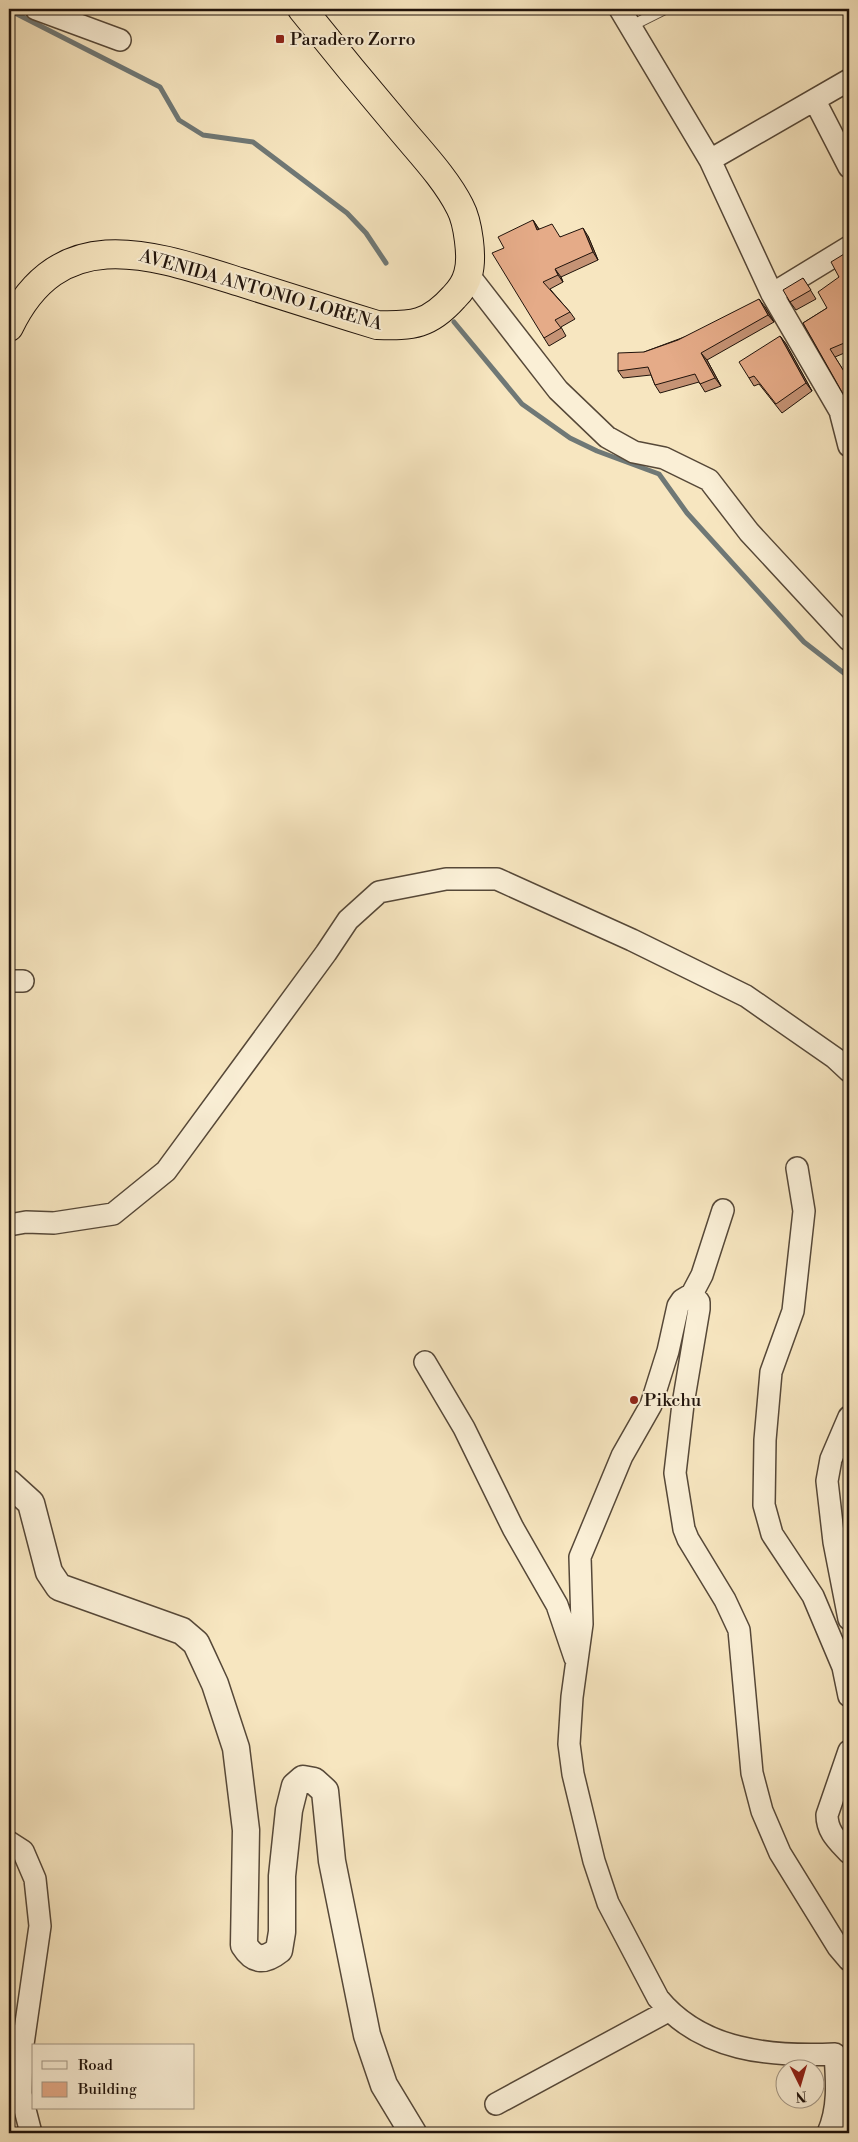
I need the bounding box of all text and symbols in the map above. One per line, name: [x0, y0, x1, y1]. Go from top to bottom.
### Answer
place label: Paradero Zorro: [290, 28, 416, 51]
marker: Paradero Zorro: [274, 33, 286, 45]
street label: AVENIDA ANTONIO LORENA: [136, 244, 386, 336]
place label: Pikchu: [644, 1389, 702, 1412]
marker: Pikchu: [628, 1394, 640, 1406]
legend: [32, 2044, 195, 2110]
text: Road: [78, 2056, 113, 2075]
north arrow: [776, 2060, 826, 2110]
text: Building: [77, 2080, 137, 2099]
text: N: [795, 2087, 807, 2105]

